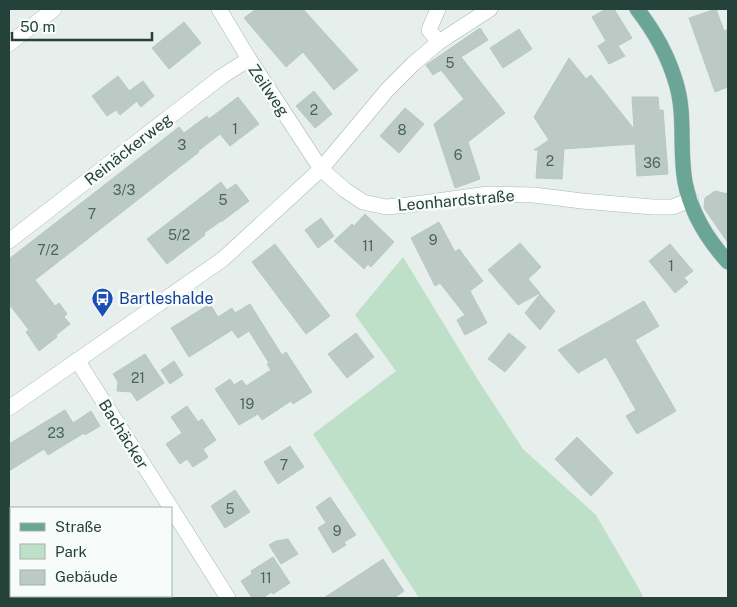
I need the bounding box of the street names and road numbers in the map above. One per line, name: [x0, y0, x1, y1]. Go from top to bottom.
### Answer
street label: Zeilweg: [244, 61, 293, 120]
street label: Reinäckerweg: [81, 109, 176, 189]
street label: Leonhardstraße: [397, 186, 515, 215]
street label: Bachäcker: [95, 396, 152, 473]

